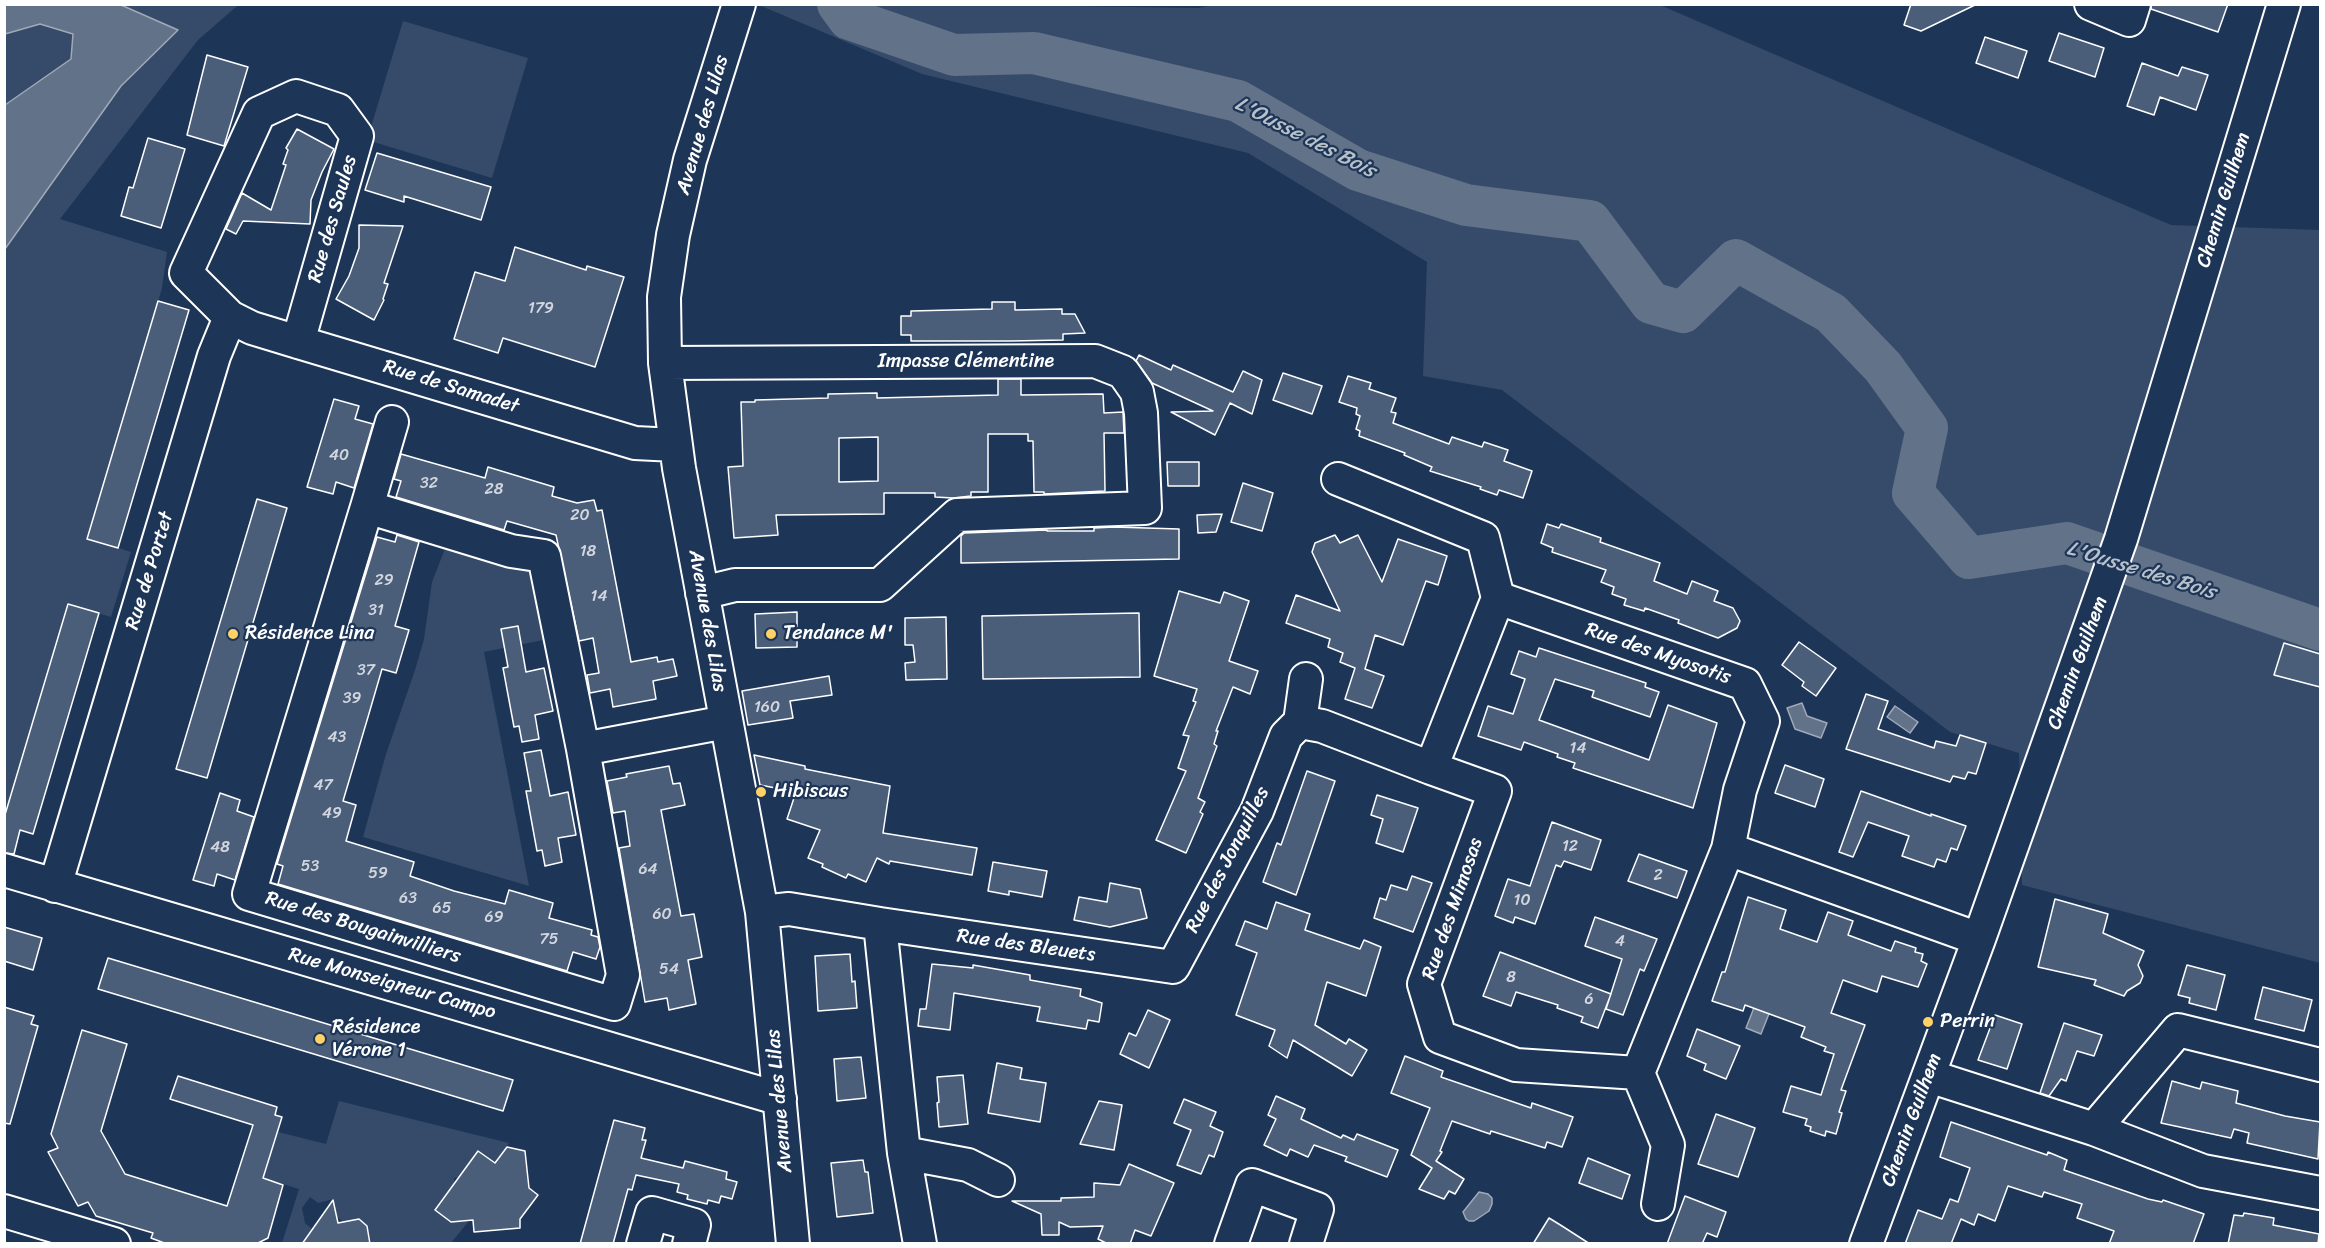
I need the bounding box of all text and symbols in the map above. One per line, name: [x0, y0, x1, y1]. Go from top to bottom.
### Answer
street label: Avenue des Lilas: [672, 53, 734, 197]
water label: L'Ousse des Bois: [1231, 92, 1379, 184]
street label: Chemin Guilhem: [2192, 130, 2256, 270]
street label: Rue des Saules: [303, 153, 363, 285]
house number: 179: [528, 299, 554, 319]
street label: Impasse Clémentine: [878, 350, 1054, 374]
street label: Rue de Samadet: [380, 355, 522, 419]
house number: 40: [329, 446, 349, 466]
house number: 32: [420, 474, 438, 494]
house number: 28: [485, 480, 503, 500]
house number: 20: [570, 506, 590, 526]
street label: Rue de Portet: [121, 509, 179, 633]
water label: L'Ousse des Bois: [2064, 536, 2218, 606]
house number: 18: [580, 542, 596, 562]
street label: Avenue des Lilas: [683, 548, 731, 694]
house number: 29: [374, 571, 394, 591]
house number: 14: [591, 587, 607, 607]
street label: Chemin Guilhem: [2043, 593, 2113, 733]
house number: 31: [368, 601, 384, 621]
street label: Rue des Myosotis: [1582, 618, 1734, 690]
place label: Résidence Lina: [245, 622, 374, 646]
place label: Tendance M': [783, 622, 893, 646]
marker: Résidence Lina: [226, 627, 240, 641]
marker: Tendance M': [764, 627, 778, 641]
house number: 37: [357, 661, 375, 681]
house number: 39: [343, 689, 361, 709]
house number: 160: [754, 698, 780, 718]
house number: 43: [328, 728, 346, 748]
house number: 14: [1570, 739, 1586, 759]
house number: 47: [313, 776, 333, 796]
place label: Hibiscus: [773, 780, 848, 804]
street label: Rue des Jonquilles: [1181, 783, 1275, 937]
marker: Hibiscus: [754, 785, 768, 799]
house number: 49: [322, 804, 342, 824]
street label: Rue des Mimosas: [1418, 835, 1488, 983]
house number: 12: [1562, 837, 1578, 857]
house number: 48: [210, 838, 230, 858]
house number: 53: [301, 857, 319, 877]
house number: 64: [638, 860, 658, 880]
house number: 59: [368, 864, 388, 884]
house number: 2: [1653, 866, 1663, 886]
street label: Rue des Bougainvilliers: [262, 887, 464, 969]
house number: 63: [399, 889, 417, 909]
house number: 10: [1514, 891, 1530, 911]
house number: 65: [433, 899, 451, 919]
house number: 60: [652, 905, 672, 925]
house number: 69: [485, 908, 503, 928]
street label: Rue des Bleuets: [955, 924, 1097, 968]
house number: 75: [540, 930, 558, 950]
house number: 4: [1615, 932, 1625, 952]
street label: Rue Monseigneur Campo: [286, 943, 498, 1025]
house number: 54: [659, 960, 679, 980]
house number: 8: [1506, 968, 1516, 988]
house number: 6: [1584, 990, 1594, 1010]
place label: Perrin: [1940, 1010, 1995, 1034]
marker: Perrin: [1921, 1015, 1935, 1029]
place label: Résidence Vérone 1: [332, 1016, 420, 1063]
street label: Avenue des Lilas: [762, 1028, 798, 1174]
marker: Résidence Vérone 1: [313, 1032, 327, 1046]
street label: Chemin Guilhem: [1877, 1050, 1947, 1190]

